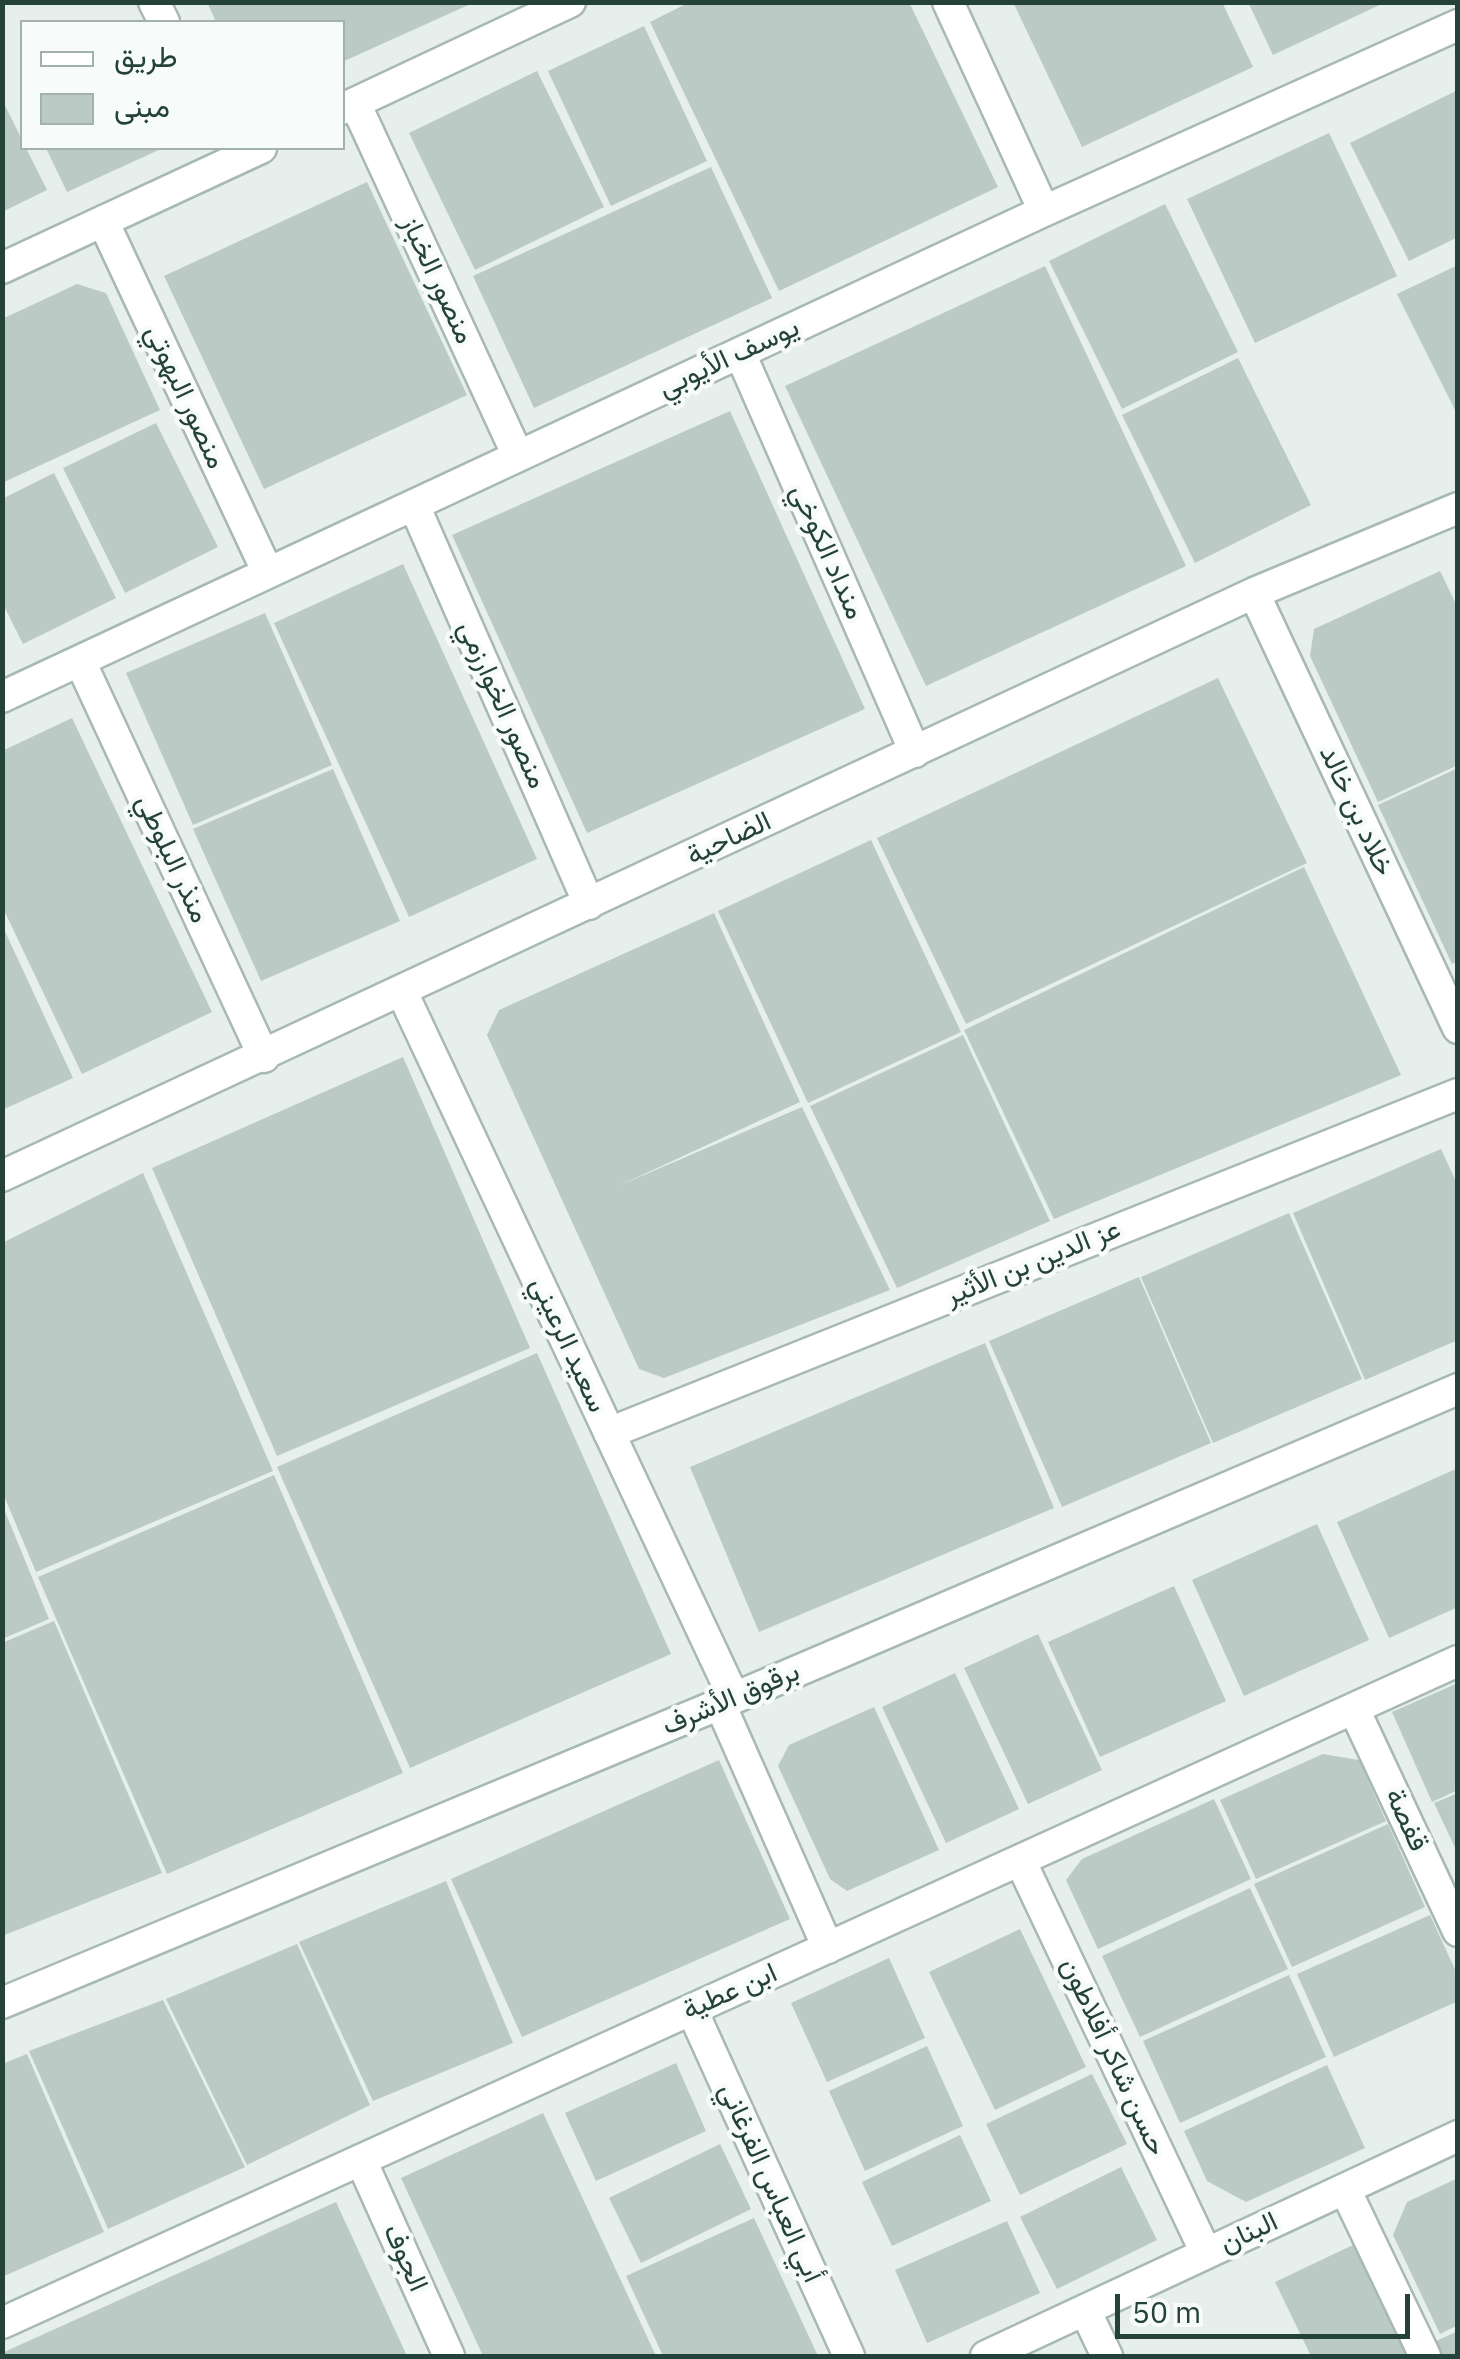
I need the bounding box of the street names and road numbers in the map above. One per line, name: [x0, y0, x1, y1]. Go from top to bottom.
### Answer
street label: منصور الخباز: [393, 211, 481, 349]
street label: يوسف الأيوبي: [653, 311, 805, 405]
street label: منصور البهوتي: [137, 320, 233, 474]
street label: منداد الكوخي: [782, 479, 872, 625]
street label: منصور الخوارزمي: [450, 616, 554, 794]
street label: خلاد بن خالد: [1311, 741, 1401, 881]
street label: منذر البلوطي: [128, 790, 216, 928]
street label: الضاحية: [681, 805, 777, 873]
street label: عز الدين بن الأثير: [941, 1213, 1125, 1313]
street label: سعيد الرعيني: [522, 1272, 614, 1418]
street label: برقوق الأشرف: [657, 1655, 805, 1743]
street label: قفصة: [1377, 1783, 1435, 1857]
street label: حسن شاكر أفلاطون: [1052, 1953, 1174, 2161]
street label: ابن عطية: [678, 1956, 782, 2028]
street label: أبي العباس الفرغاني: [711, 2078, 829, 2288]
street label: البنان: [1215, 2205, 1283, 2261]
street label: الجوف: [375, 2219, 435, 2297]

